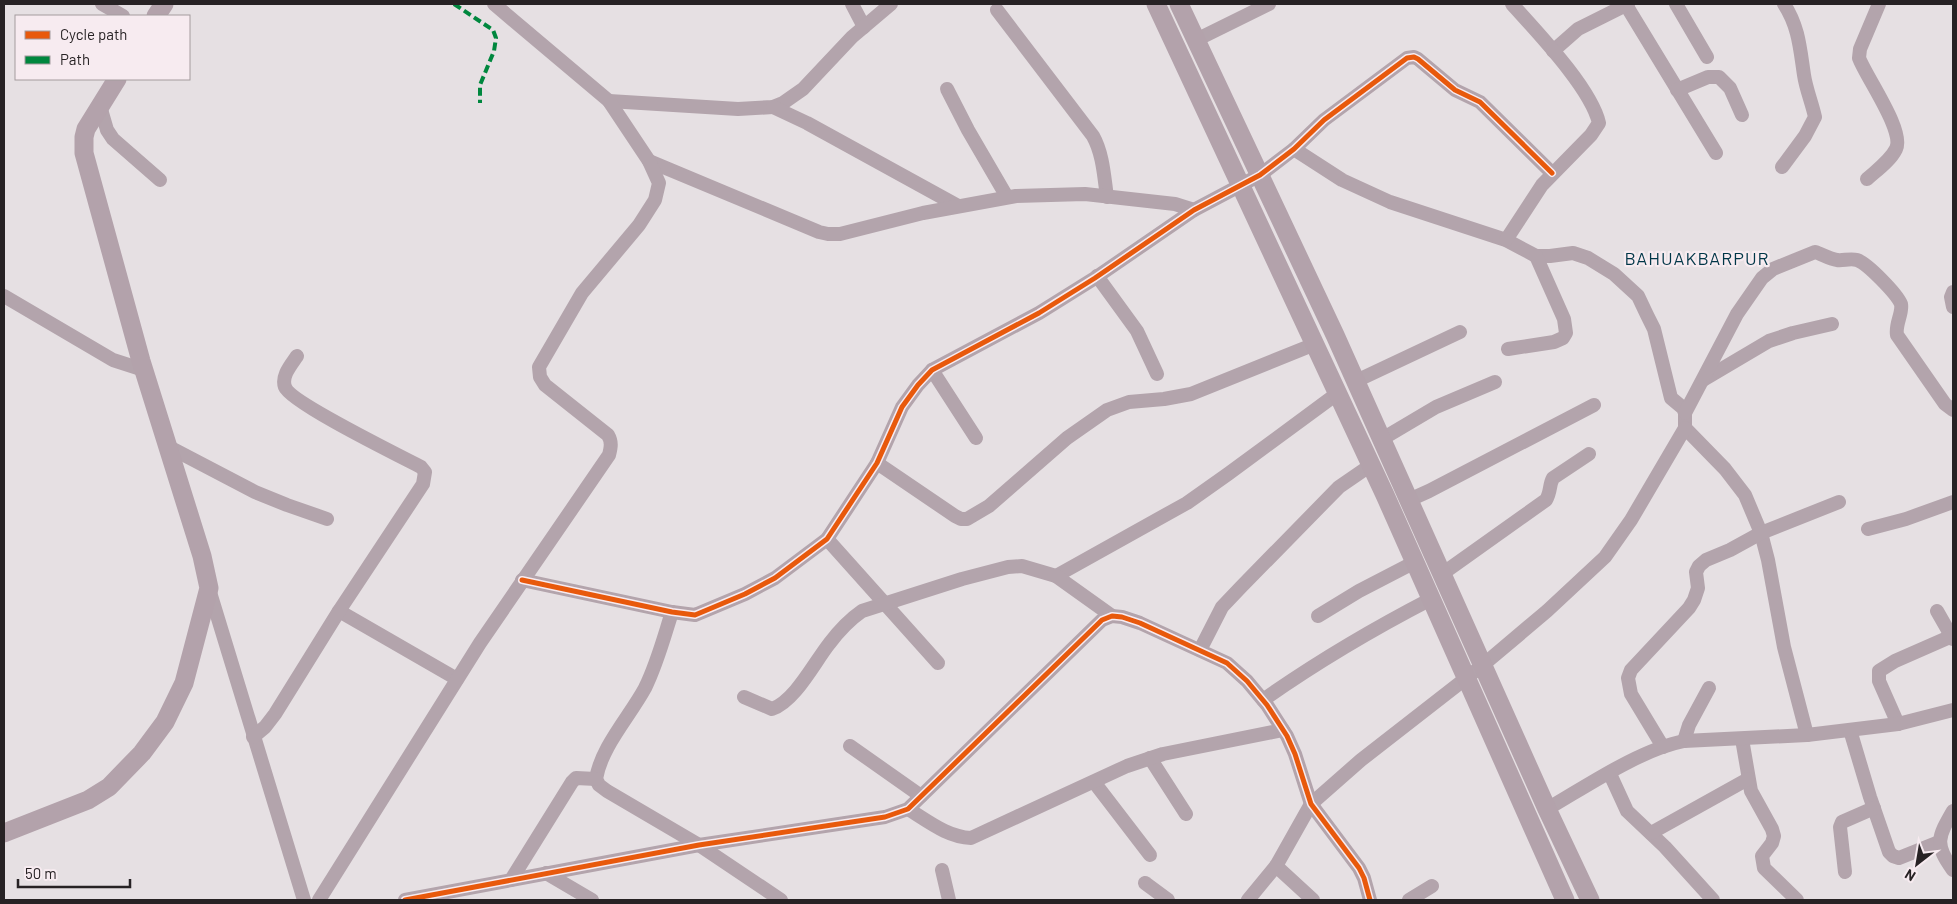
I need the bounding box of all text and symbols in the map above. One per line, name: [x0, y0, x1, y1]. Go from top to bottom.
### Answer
legend: [15, 15, 190, 80]
text: Cycle path: [60, 25, 127, 43]
text: Path: [60, 50, 90, 68]
district label: BAHUAKBARPUR: [1624, 247, 1770, 269]
north arrow: [1892, 839, 1942, 889]
scale bar: [18, 856, 130, 888]
text: 50 m: [25, 864, 57, 882]
text: N: [1902, 866, 1918, 885]

